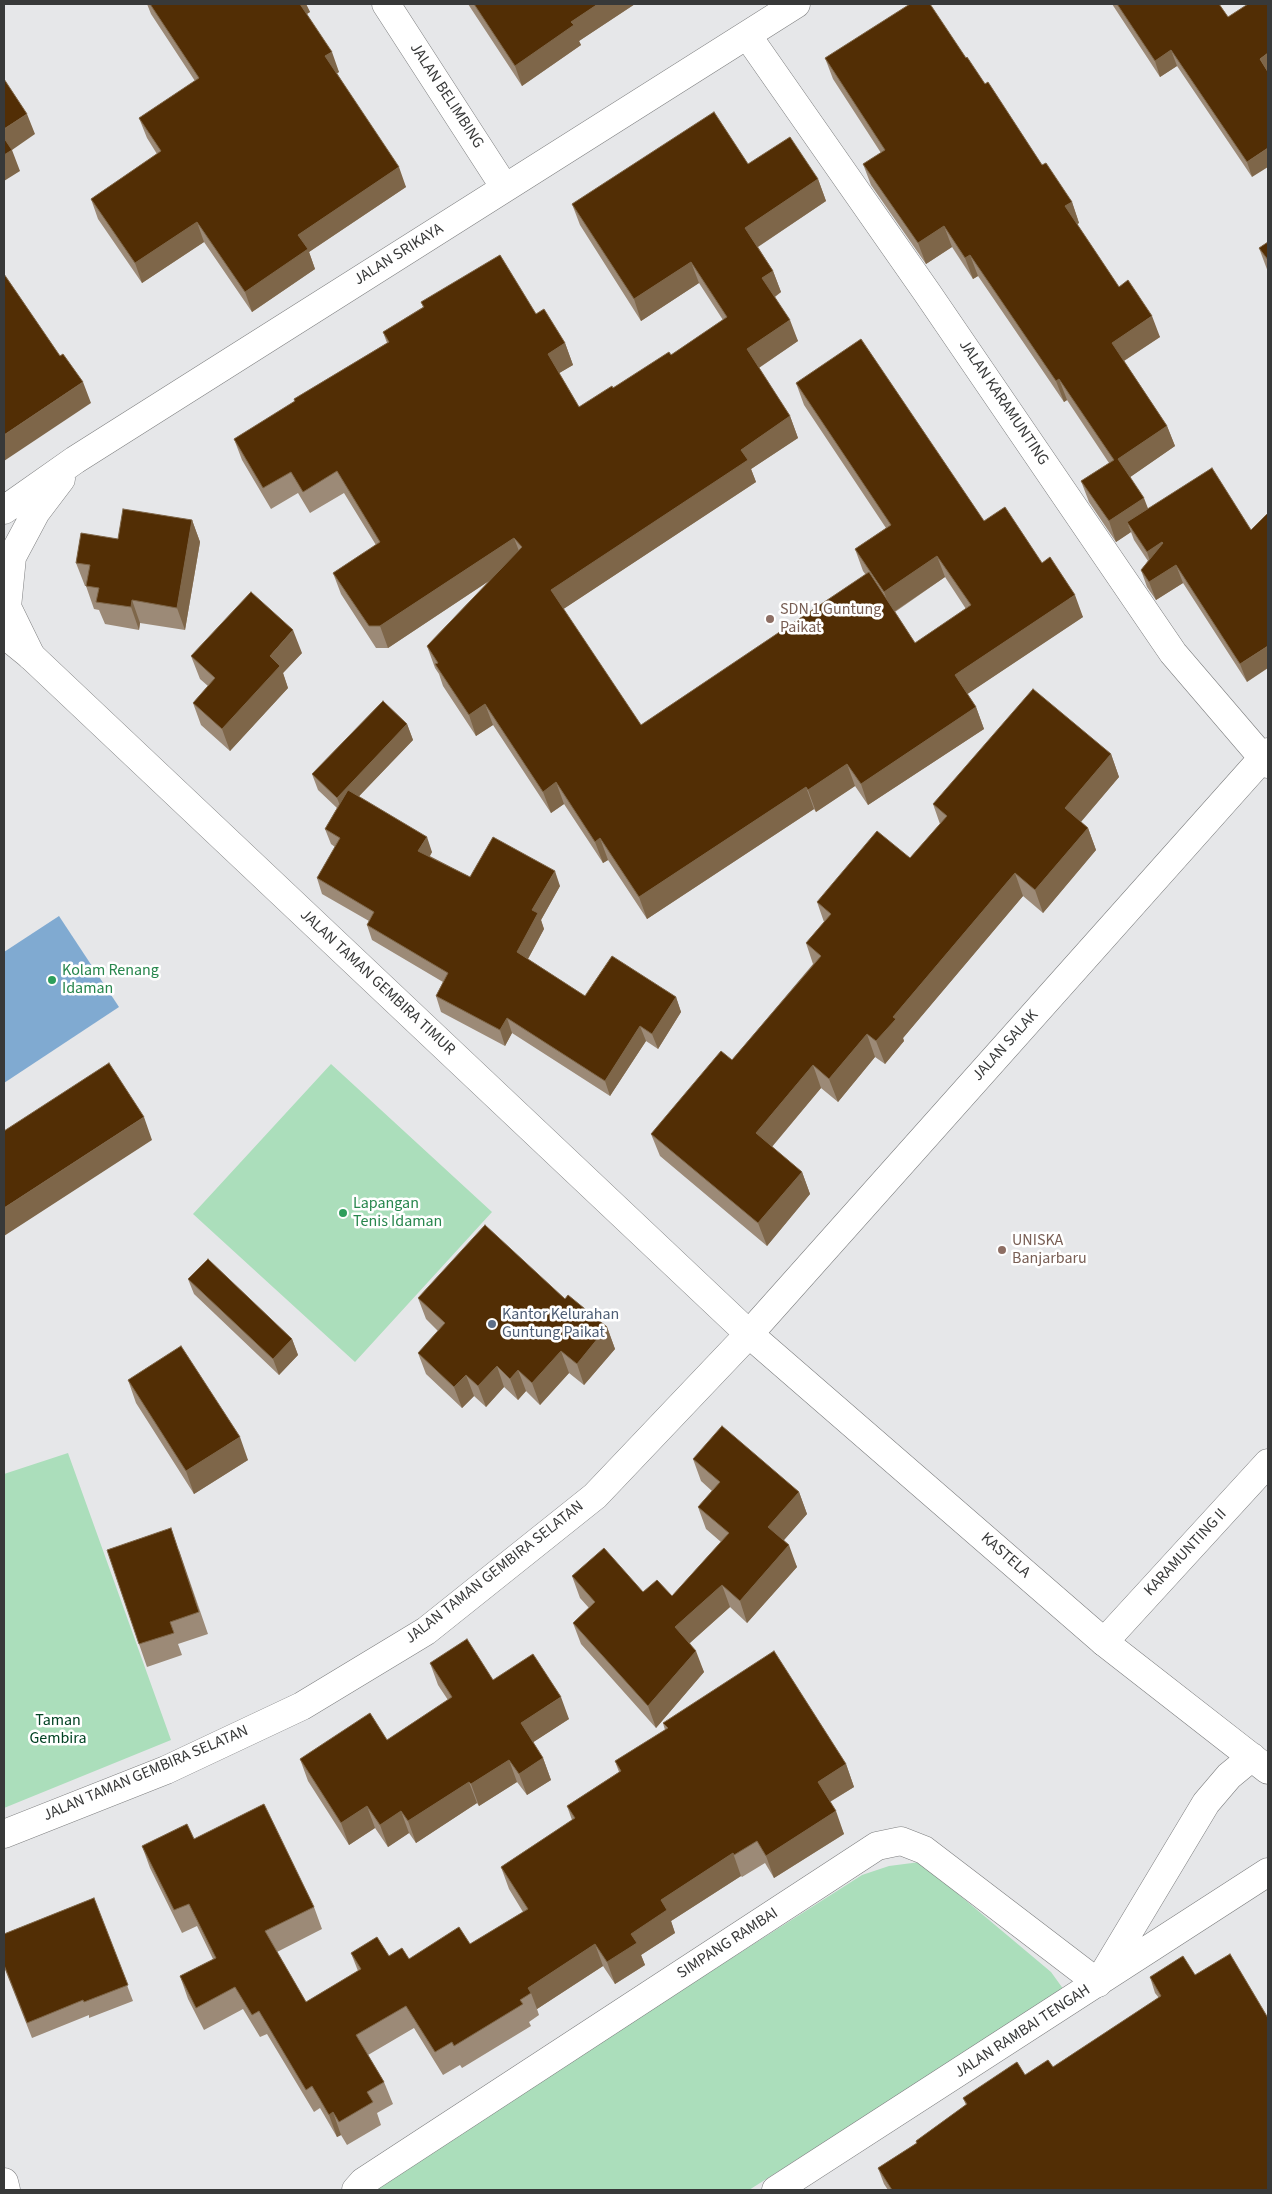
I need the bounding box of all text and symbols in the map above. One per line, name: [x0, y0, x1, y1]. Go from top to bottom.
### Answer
street label: JALAN BELIMBING: [405, 40, 487, 152]
street label: JALAN SRIKAYA: [351, 220, 447, 290]
street label: JALAN KARAMUNTING: [954, 337, 1052, 469]
place label: SDN 1 Guntung Paikat: [780, 600, 881, 638]
marker: SDN 1 Guntung Paikat: [764, 613, 776, 625]
street label: JALAN TAMAN GEMBIRA TIMUR: [295, 906, 459, 1060]
place label: Kolam Renang Idaman: [62, 961, 159, 999]
marker: Kolam Renang Idaman: [46, 974, 58, 986]
street label: JALAN SALAK: [969, 1006, 1043, 1086]
place label: Lapangan Tenis Idaman: [353, 1194, 442, 1232]
marker: Lapangan Tenis Idaman: [337, 1207, 349, 1219]
place label: UNISKA Banjarbaru: [1012, 1231, 1087, 1269]
marker: UNISKA Banjarbaru: [996, 1244, 1008, 1256]
place label: Kantor Kelurahan Guntung Paikat: [502, 1305, 619, 1343]
marker: Kantor Kelurahan Guntung Paikat: [486, 1318, 498, 1330]
street label: JALAN TAMAN GEMBIRA SELATAN: [402, 1497, 588, 1649]
street label: KARAMUNTING II: [1141, 1505, 1231, 1601]
street label: KASTELA: [976, 1529, 1034, 1583]
park label: Taman Gembira: [29, 1711, 87, 1749]
street label: JALAN TAMAN GEMBIRA SELATAN: [41, 1722, 251, 1826]
street label: SIMPANG RAMBAI: [674, 1904, 782, 1984]
street label: JALAN RAMBAI TENGAH: [952, 1981, 1094, 2083]

